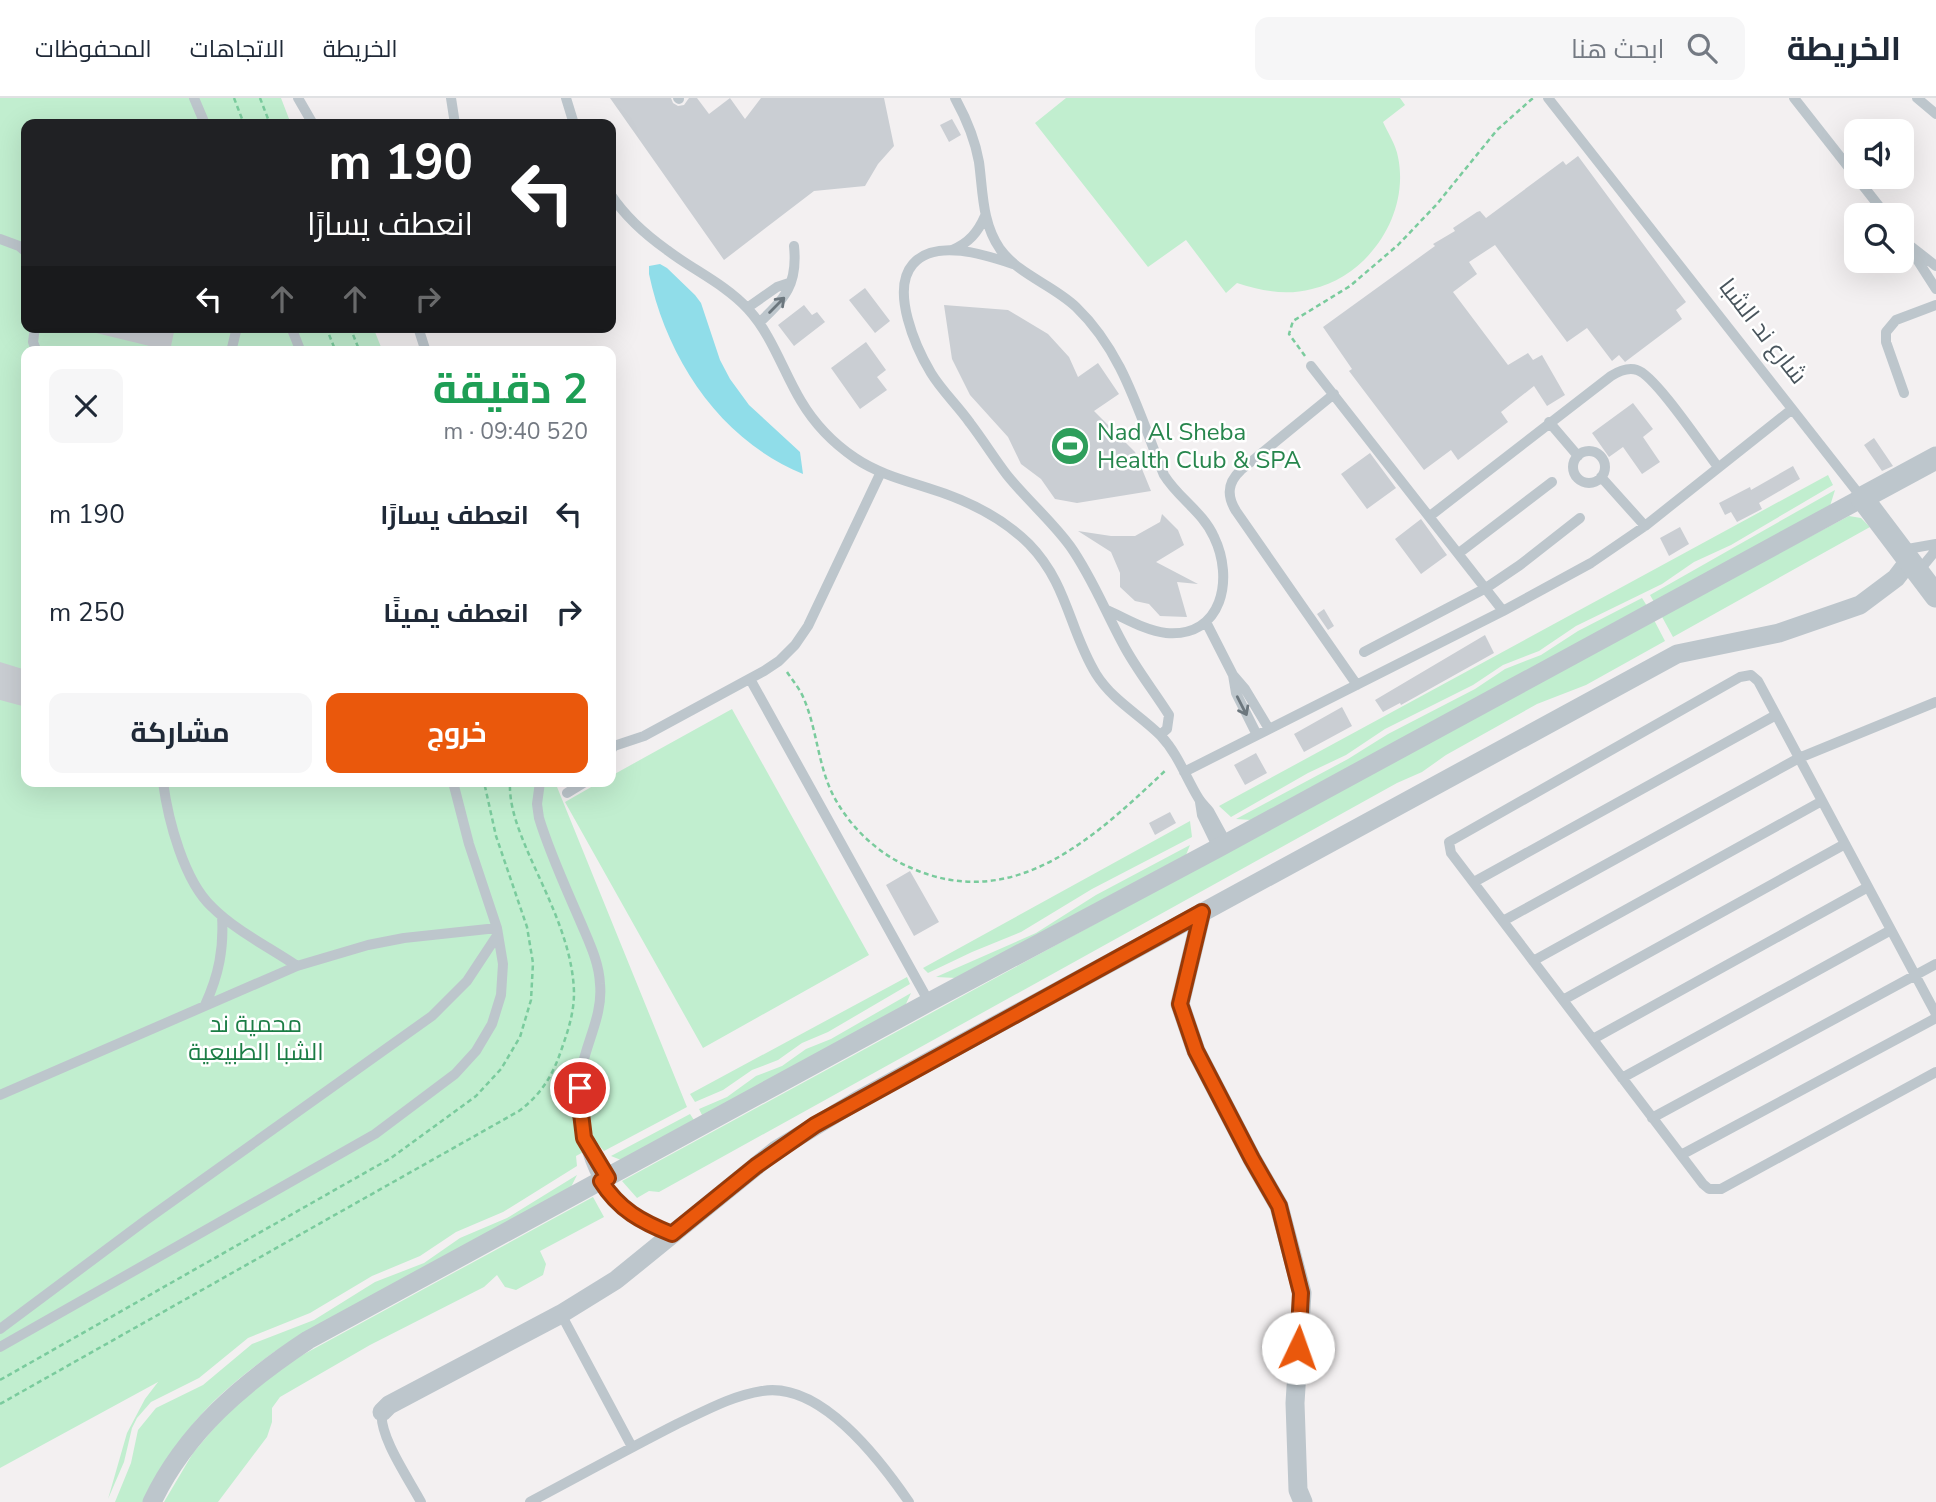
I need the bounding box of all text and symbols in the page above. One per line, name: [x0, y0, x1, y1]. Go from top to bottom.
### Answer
search box: [1255, 17, 1745, 80]
text: الخريطة: [1787, 27, 1901, 72]
icon: search: [1683, 29, 1721, 67]
text: ابحث هنا: [1571, 32, 1665, 67]
text: المحفوظات: [35, 33, 152, 65]
text: الاتجاهات: [190, 33, 285, 65]
text: الخريطة: [323, 33, 398, 65]
map controls: [1844, 119, 1914, 273]
button: sound: [1844, 119, 1914, 189]
text: 190 m: [329, 129, 473, 196]
icon: left: [497, 147, 588, 238]
text: انعطف يسارًا: [307, 203, 473, 246]
button: search: [1844, 203, 1914, 273]
street label: شارع ند الشبا: [1712, 272, 1814, 390]
icon: left: [190, 280, 228, 318]
icon: ahead: [263, 280, 301, 318]
icon: ahead: [336, 280, 374, 318]
icon: right: [409, 280, 447, 318]
one-way arrow: [769, 297, 786, 314]
text: 2 دقيقة: [433, 361, 588, 418]
button: close: [49, 369, 123, 443]
text: 520 m · 09:40: [443, 416, 588, 447]
place label: Nad Al Sheba Health Club & SPA: [1097, 416, 1302, 476]
sports icon: Nad Al Sheba Health Club & SPA: [1049, 425, 1091, 467]
icon: left: [550, 495, 588, 533]
text: 190 m: [49, 497, 125, 532]
text: انعطف يسارًا: [380, 498, 529, 533]
icon: right: [550, 593, 588, 631]
text: 250 m: [49, 595, 125, 630]
text: انعطف يمينًا: [383, 596, 529, 631]
button: مشاركة: [49, 693, 312, 773]
button: خروج: [326, 693, 588, 773]
one-way arrow: [1236, 695, 1250, 716]
park label: محمية ند الشبا الطبيعية: [188, 1008, 324, 1068]
pin: [550, 1058, 610, 1118]
icon: arrive: [561, 1069, 599, 1107]
position arrow: [1261, 1311, 1335, 1385]

